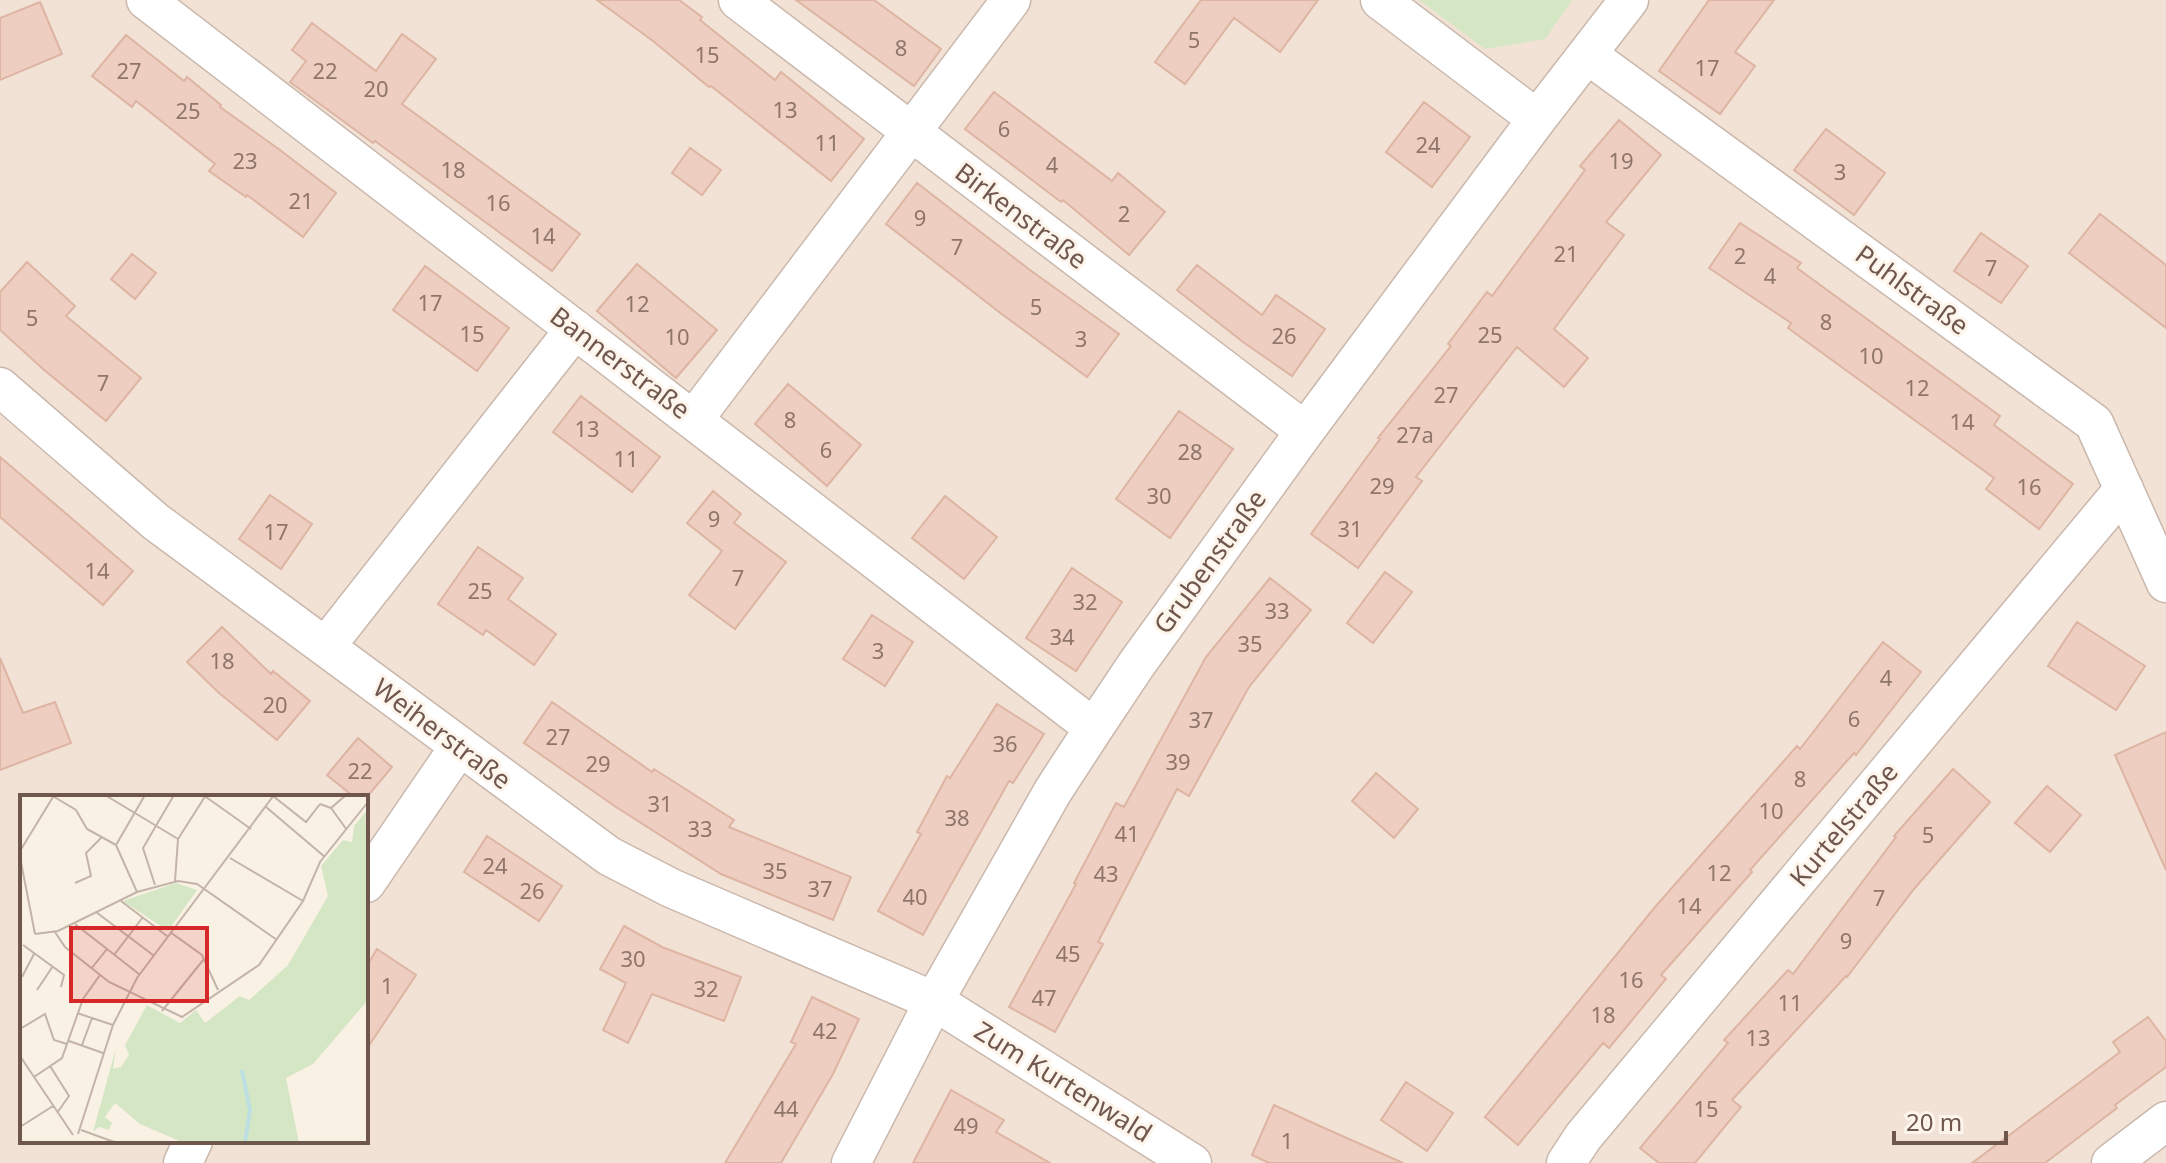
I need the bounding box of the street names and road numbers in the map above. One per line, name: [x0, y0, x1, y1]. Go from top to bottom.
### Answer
street label: Birkenstraße: [948, 154, 1095, 277]
street label: Puhlstraße: [1848, 236, 1977, 343]
street label: Bannerstraße: [543, 298, 698, 427]
street label: Grubenstraße: [1145, 482, 1274, 641]
street label: Weiherstraße: [366, 669, 519, 797]
street label: Kurtelstraße: [1781, 755, 1906, 894]
street label: Zum Kurtenwald: [968, 1012, 1159, 1150]

